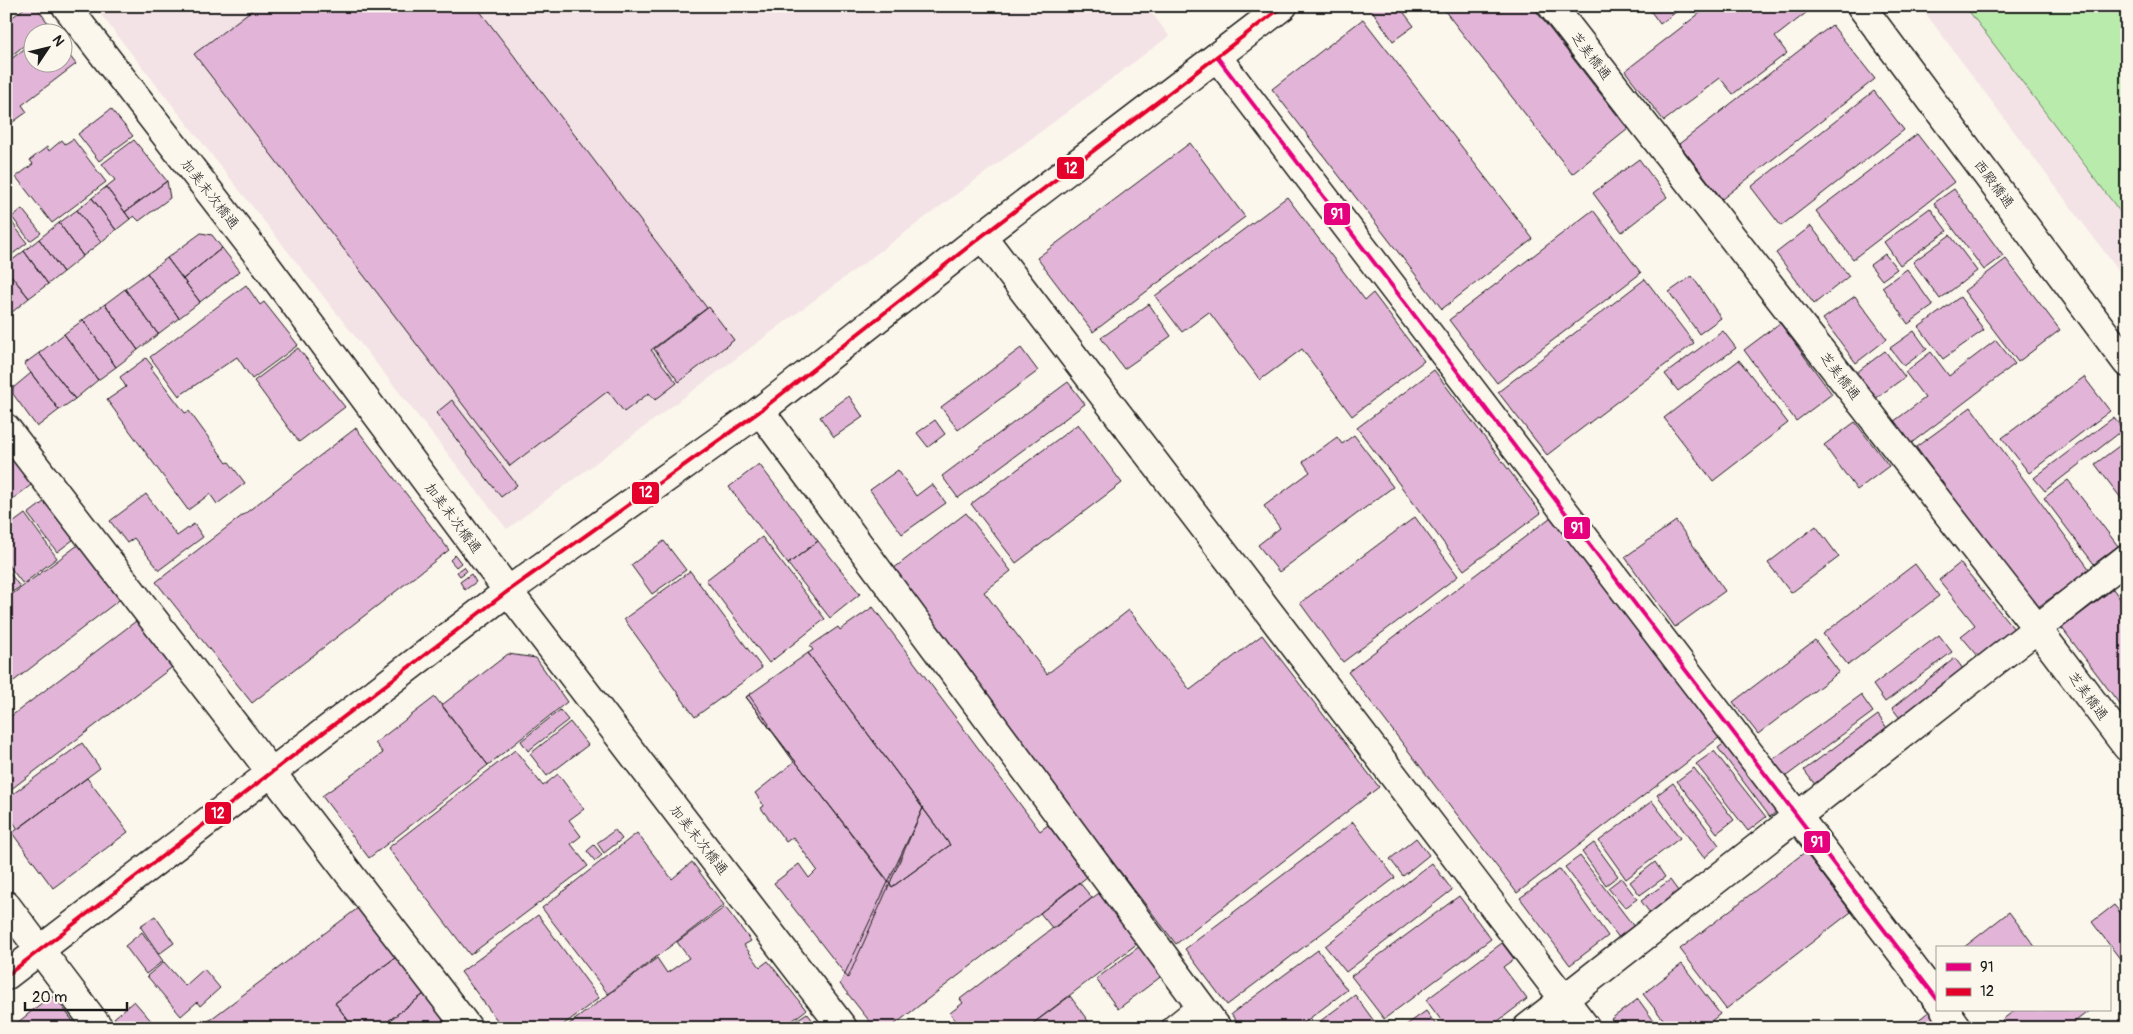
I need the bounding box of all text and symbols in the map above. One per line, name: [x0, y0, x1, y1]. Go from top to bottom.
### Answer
north arrow: [22, 22, 72, 72]
street label: 芝美橋通: [1567, 29, 1615, 83]
text: N: [49, 32, 68, 50]
street label: 加美末次橋通: [177, 156, 243, 232]
line badge: 12: [1056, 156, 1085, 180]
street label: 西殿橋通: [1970, 157, 2018, 211]
text: 12: [1064, 160, 1078, 177]
line badge: 91: [1323, 202, 1351, 226]
text: 91: [1331, 206, 1343, 223]
street label: 芝美橋通: [1816, 349, 1864, 403]
street label: 加美末次橋通: [421, 479, 485, 557]
line badge: 12: [631, 481, 660, 505]
text: 12: [639, 484, 653, 501]
line badge: 91: [1563, 516, 1591, 540]
text: 91: [1571, 520, 1583, 537]
street label: 芝美橋通: [2064, 669, 2112, 723]
line badge: 12: [204, 801, 232, 825]
street label: 加美末次橋通: [666, 802, 732, 878]
text: 12: [211, 805, 225, 822]
line badge: 91: [1803, 830, 1831, 854]
text: 91: [1811, 834, 1823, 851]
legend: [1936, 946, 2110, 1012]
text: 91: [1980, 958, 1994, 977]
scale bar: [25, 979, 128, 1011]
text: 12: [1980, 982, 1994, 1001]
text: 20 m: [32, 988, 67, 1007]

